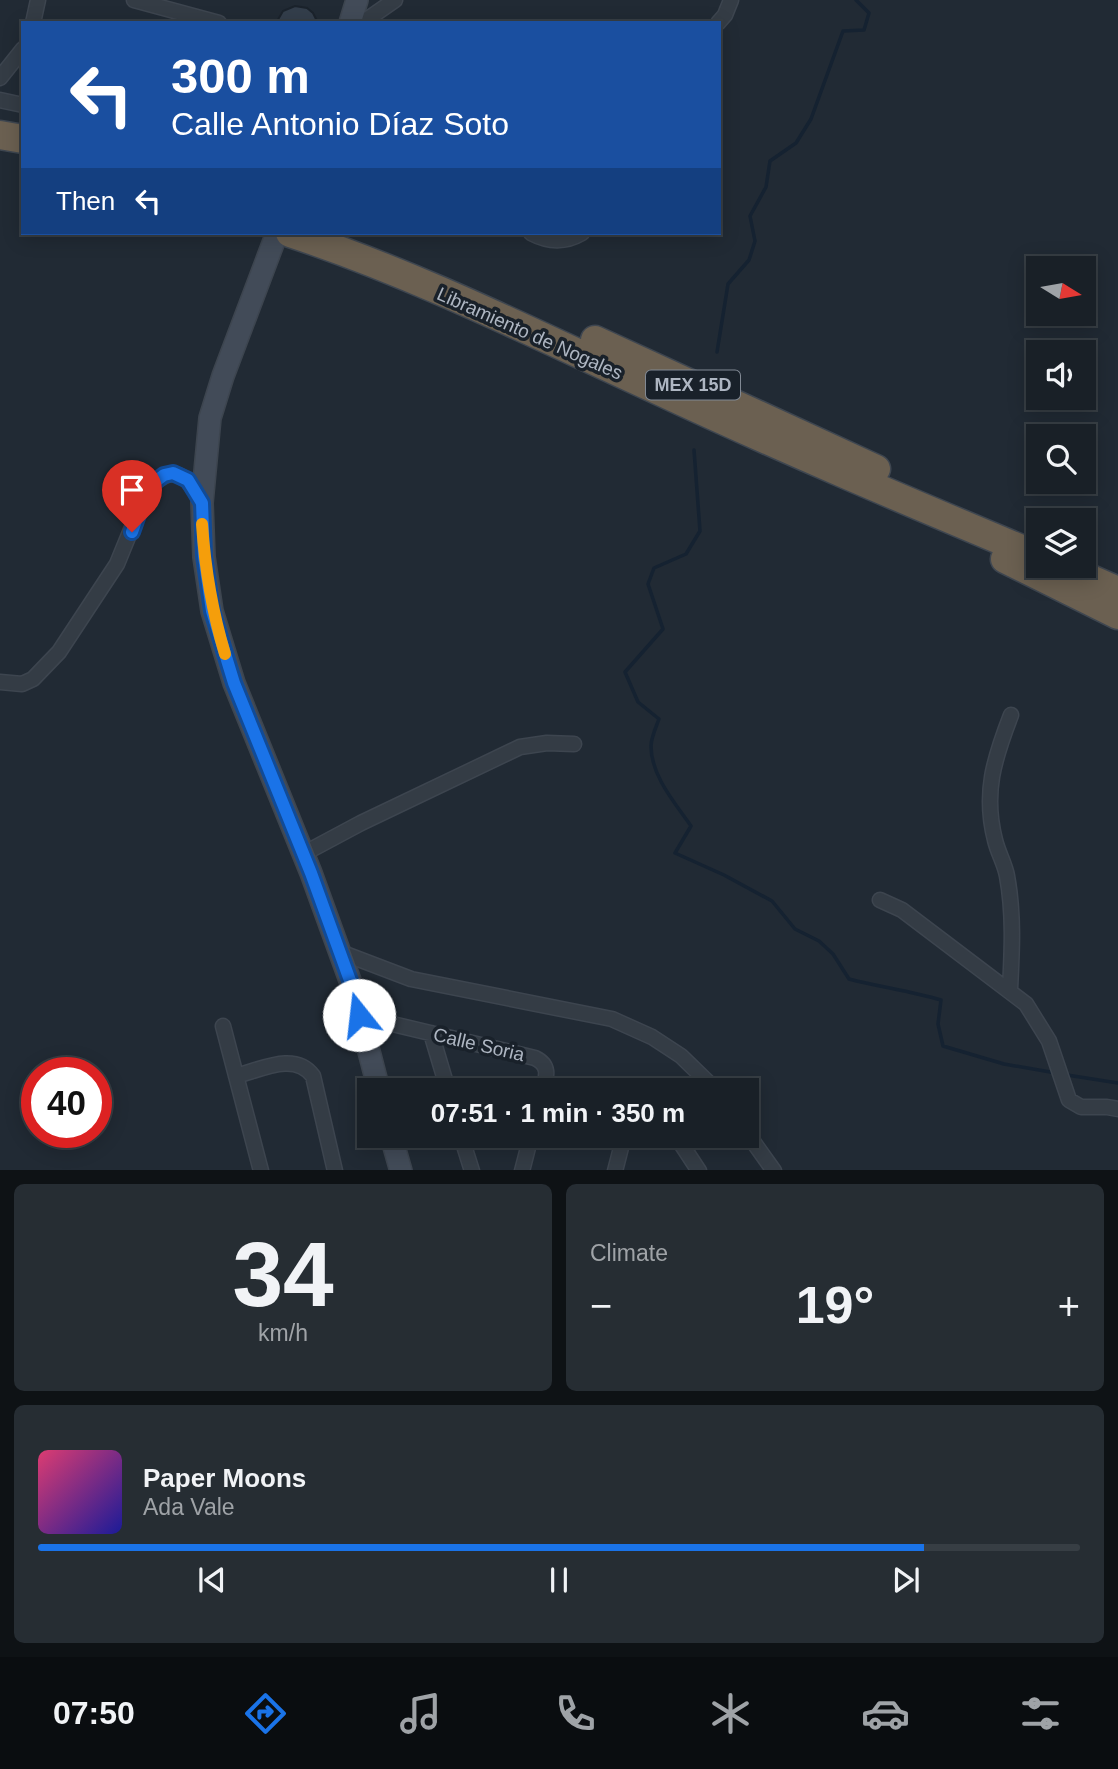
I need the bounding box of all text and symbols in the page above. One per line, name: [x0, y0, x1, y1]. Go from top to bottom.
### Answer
icon: left: [56, 49, 147, 140]
text: 300 m: [171, 49, 310, 103]
text: Calle Antonio Díaz Soto: [171, 106, 509, 142]
icon: left: [129, 182, 167, 220]
text: Then: [56, 186, 115, 216]
north arrow: [1026, 256, 1096, 326]
map controls: [1026, 256, 1096, 578]
street label: Libramiento de Nogales: [434, 283, 626, 384]
button: sound: [1026, 340, 1096, 410]
road number: MEX 15D: [646, 370, 740, 400]
button: search: [1026, 424, 1096, 494]
pin: [102, 460, 162, 532]
icon: arrive: [113, 471, 151, 509]
button: layers: [1026, 508, 1096, 578]
position arrow: [322, 978, 396, 1052]
street label: Calle Soria: [431, 1024, 527, 1065]
speed limit sign: 40: [21, 1057, 112, 1148]
text: 07:51 · 1 min · 350 m: [431, 1098, 685, 1128]
text: 34: [232, 1224, 334, 1325]
text: Climate: [590, 1240, 668, 1266]
text: 19°: [796, 1276, 874, 1334]
text: −: [590, 1285, 612, 1327]
text: +: [1058, 1285, 1080, 1327]
text: km/h: [258, 1320, 308, 1346]
text: Paper Moons: [143, 1463, 306, 1493]
text: Ada Vale: [143, 1494, 235, 1520]
icon: previous: [193, 1561, 231, 1599]
icon: pause: [540, 1561, 578, 1599]
icon: next: [887, 1561, 925, 1599]
icon: directions: [241, 1689, 290, 1738]
icon: music: [396, 1689, 445, 1738]
icon: phone: [551, 1689, 600, 1738]
icon: climate: [706, 1689, 755, 1738]
icon: car: [861, 1689, 910, 1738]
icon: filters: [1016, 1689, 1065, 1738]
text: 07:50: [53, 1695, 135, 1731]

